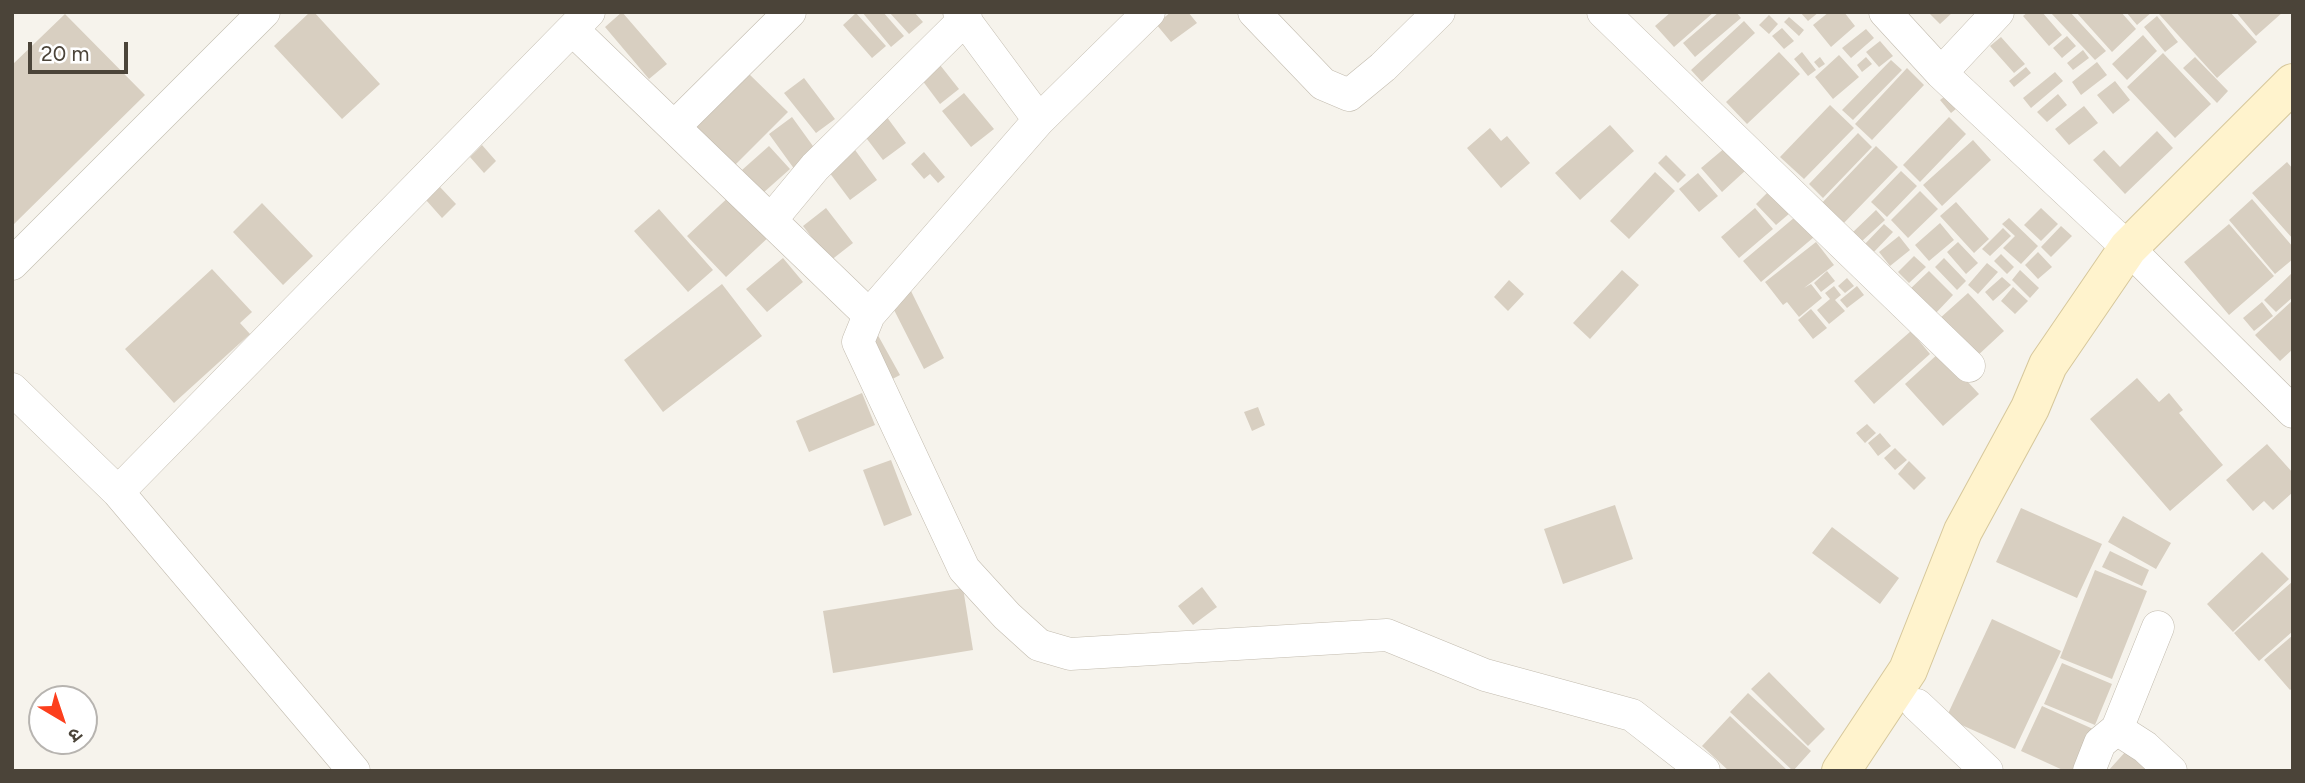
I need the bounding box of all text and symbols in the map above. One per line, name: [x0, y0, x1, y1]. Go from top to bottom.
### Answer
scale bar: [32, 28, 131, 72]
text: 20 m: [41, 41, 89, 66]
north arrow: [28, 685, 98, 755]
text: उ: [64, 723, 87, 748]

